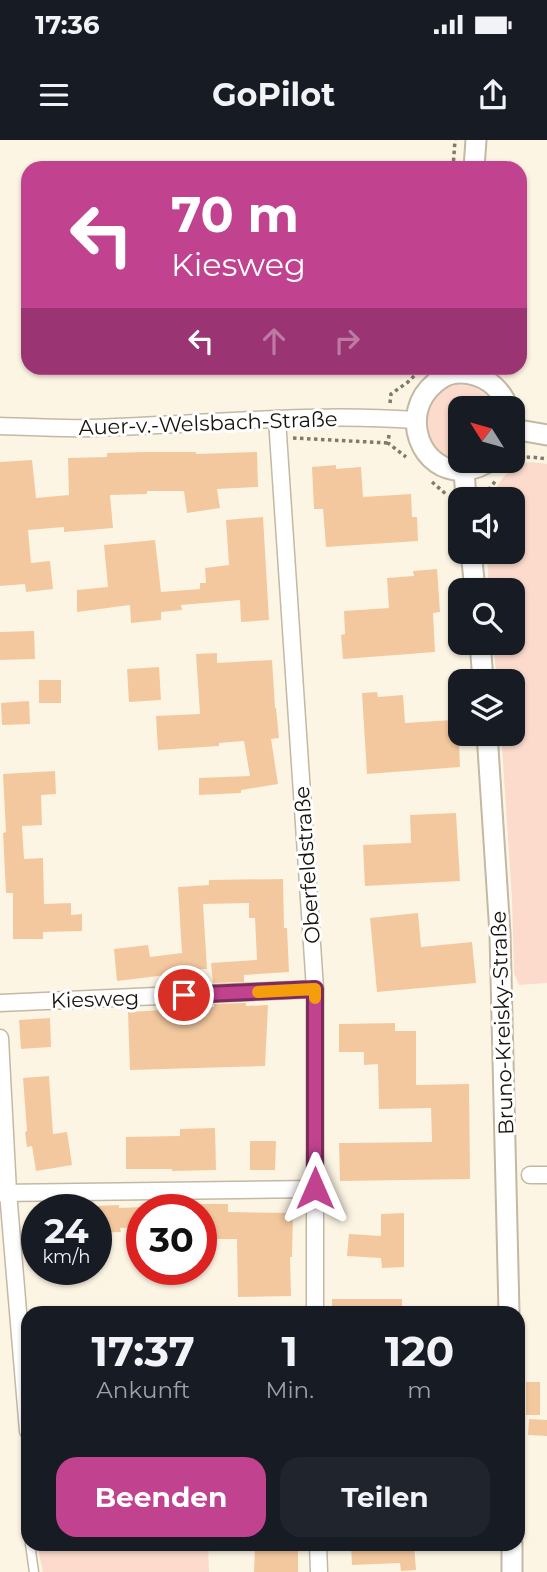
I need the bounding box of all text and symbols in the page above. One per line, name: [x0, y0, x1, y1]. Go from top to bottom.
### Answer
text: 17:36: [35, 9, 100, 41]
text: GoPilot: [212, 75, 335, 114]
icon: menu: [35, 76, 73, 114]
icon: share: [474, 76, 512, 114]
text: 70 m: [171, 185, 299, 244]
icon: left: [56, 189, 147, 280]
text: Kiesweg: [171, 245, 306, 284]
icon: left: [182, 322, 220, 360]
icon: ahead: [255, 322, 293, 360]
icon: right: [328, 322, 366, 360]
north arrow: [448, 396, 525, 472]
map controls: [448, 396, 525, 746]
street label: Auer-v.-Welsbach-Straße: [78, 406, 338, 440]
button: sound: [448, 487, 525, 564]
button: search: [448, 578, 525, 655]
button: layers: [448, 669, 525, 746]
street label: Oberfeldstraße: [289, 785, 325, 945]
street label: Bruno-Kreisky-Straße: [486, 910, 518, 1136]
pin: [154, 965, 214, 1025]
icon: arrive: [165, 976, 203, 1014]
street label: Kiesweg: [50, 985, 140, 1013]
position arrow: [278, 1151, 352, 1225]
speed limit sign: 30: [126, 1194, 217, 1285]
text: 24: [44, 1209, 89, 1252]
text: km/h: [42, 1246, 91, 1268]
text: 17:37: [92, 1325, 195, 1377]
text: 1: [281, 1325, 298, 1377]
text: 120: [385, 1325, 454, 1377]
text: Ankunft: [96, 1376, 190, 1404]
text: Min.: [265, 1376, 314, 1404]
text: m: [407, 1376, 432, 1404]
button: Beenden: [56, 1457, 266, 1537]
button: Teilen: [280, 1457, 490, 1537]

